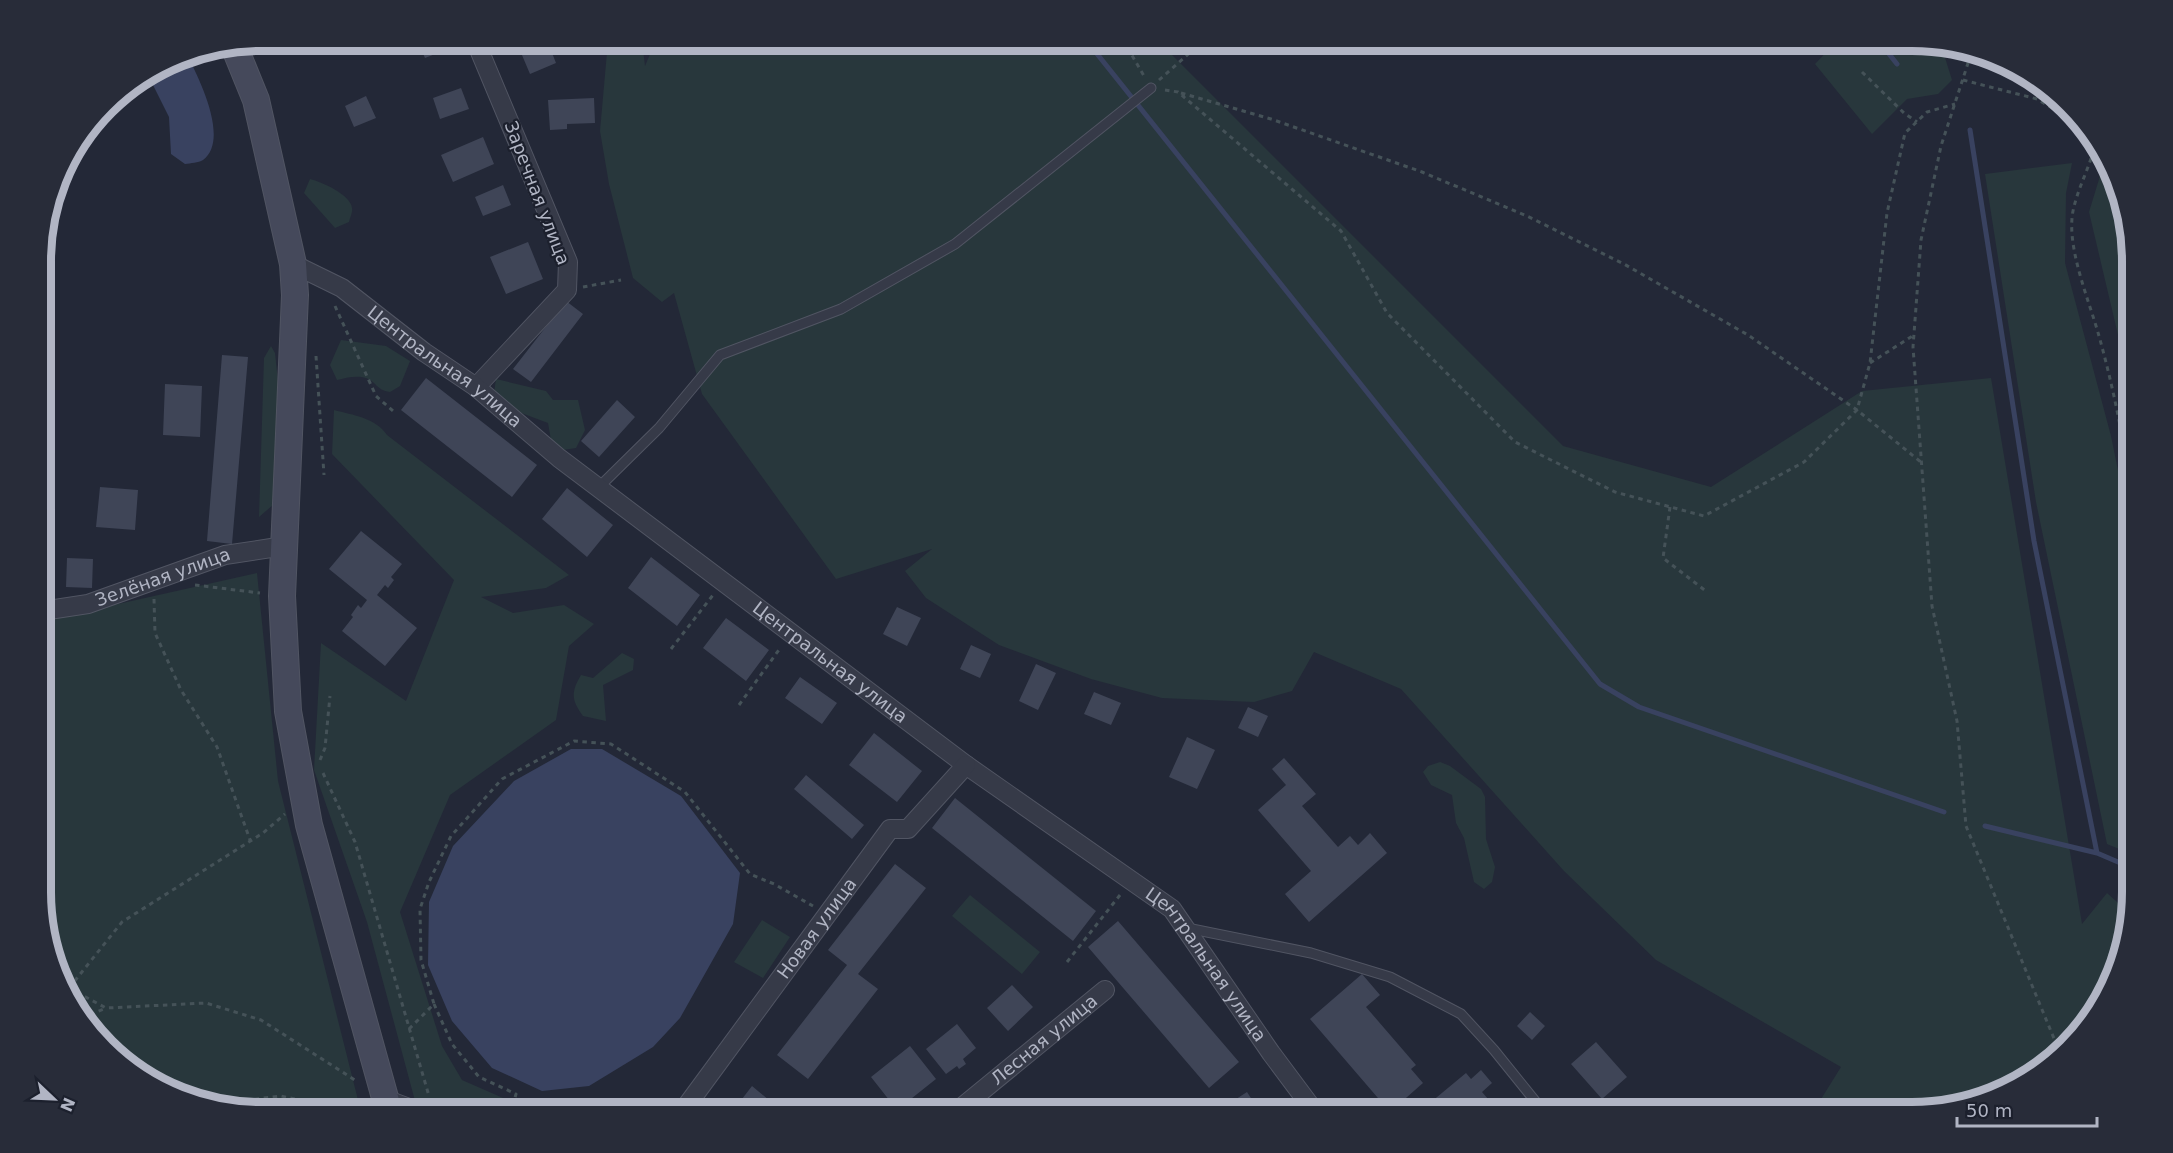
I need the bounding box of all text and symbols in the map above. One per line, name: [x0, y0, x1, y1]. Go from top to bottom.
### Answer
street label: Заречная улица: [500, 118, 575, 268]
street label: Центральная улица: [364, 301, 526, 432]
street label: Зелёная улица: [92, 543, 233, 611]
street label: Центральная улица: [749, 597, 912, 727]
street label: Новая улица: [773, 873, 861, 983]
street label: Центральная улица: [1142, 883, 1271, 1045]
street label: Лесная улица: [987, 990, 1101, 1089]
north arrow: [24, 1069, 84, 1129]
scale bar: [1957, 1090, 2096, 1128]
text: N: [56, 1095, 79, 1115]
text: 50 m: [1966, 1100, 2012, 1121]

